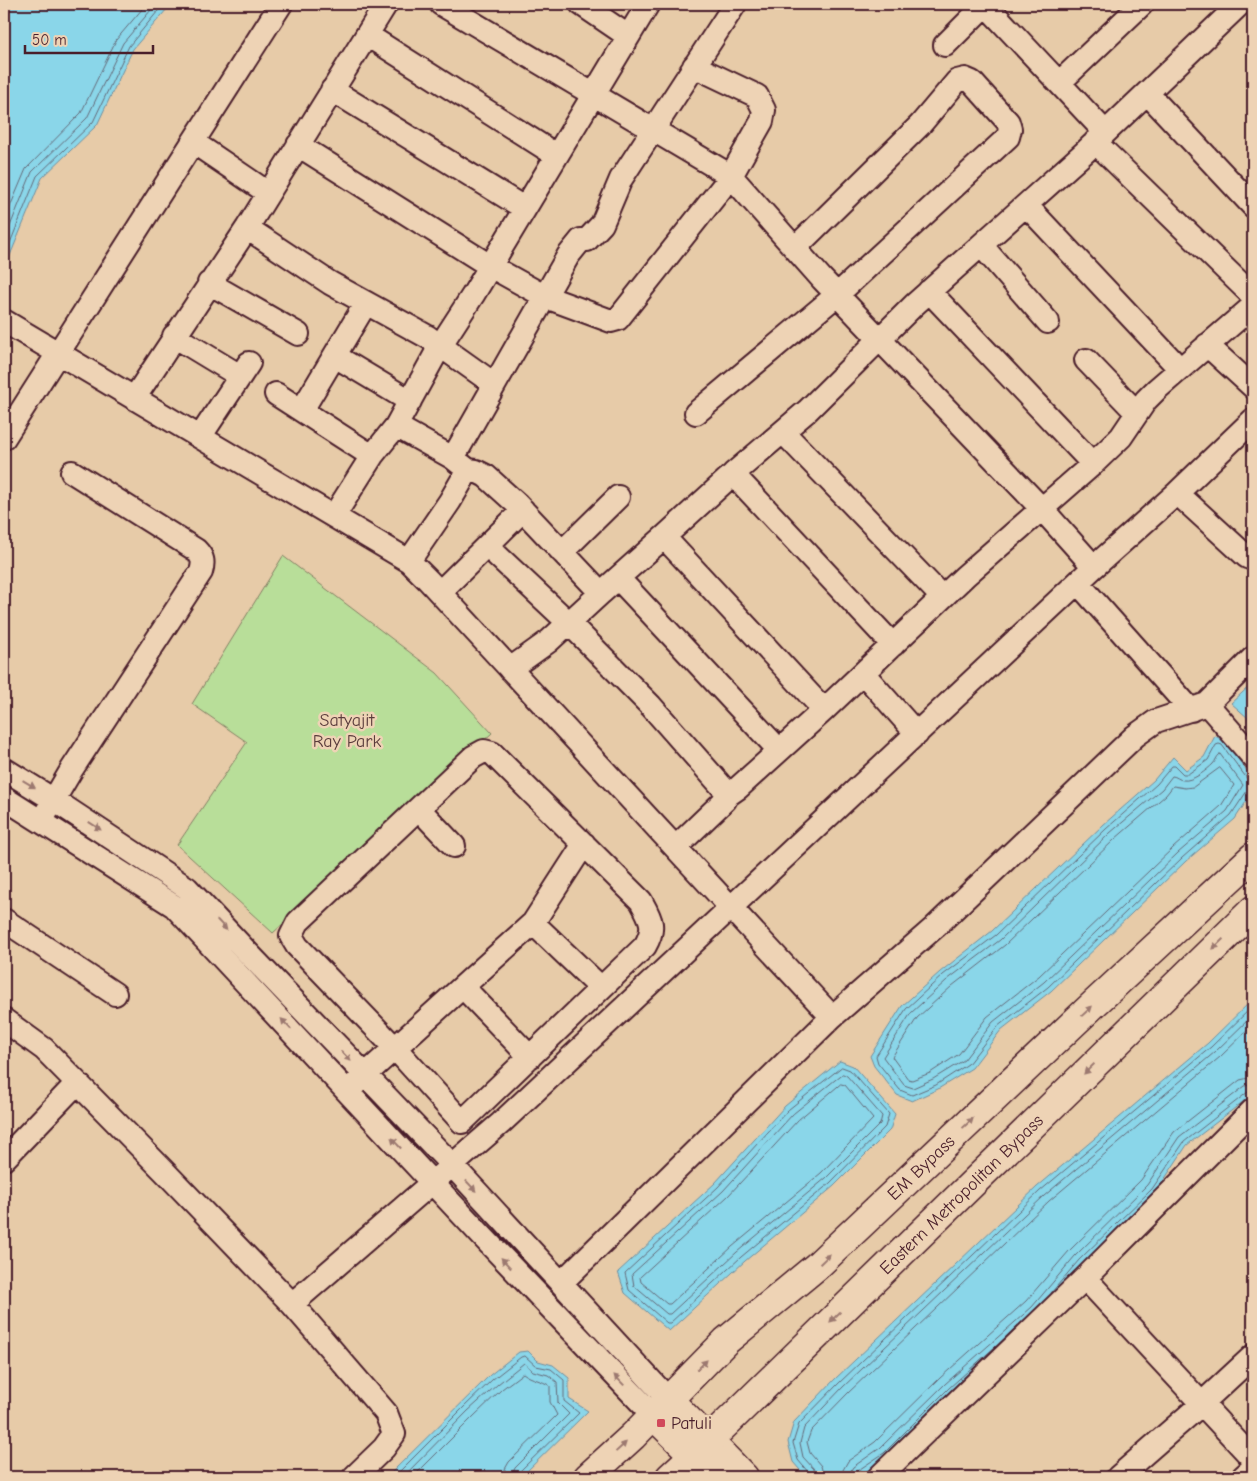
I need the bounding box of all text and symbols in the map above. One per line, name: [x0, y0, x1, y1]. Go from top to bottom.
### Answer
scale bar: [25, 22, 152, 54]
text: 50 m: [32, 31, 67, 49]
park label: Satyajit Ray Park: [313, 710, 381, 752]
one-way arrow: [22, 780, 35, 789]
one-way arrow: [88, 822, 101, 831]
one-way arrow: [216, 919, 228, 931]
one-way arrow: [1213, 938, 1225, 950]
one-way arrow: [1080, 1005, 1092, 1017]
one-way arrow: [280, 1019, 292, 1031]
one-way arrow: [340, 1049, 352, 1061]
one-way arrow: [1084, 1063, 1096, 1075]
street label: Eastern Metropolitan Bypass: [875, 1110, 1048, 1279]
one-way arrow: [962, 1117, 974, 1129]
street label: EM Bypass: [883, 1131, 959, 1204]
one-way arrow: [390, 1138, 402, 1150]
one-way arrow: [465, 1179, 477, 1191]
one-way arrow: [819, 1253, 831, 1265]
one-way arrow: [500, 1257, 512, 1269]
one-way arrow: [829, 1311, 841, 1323]
one-way arrow: [696, 1359, 708, 1371]
one-way arrow: [613, 1374, 625, 1386]
place label: Patuli: [671, 1413, 712, 1434]
marker: Patuli: [655, 1417, 667, 1429]
one-way arrow: [615, 1441, 627, 1453]

